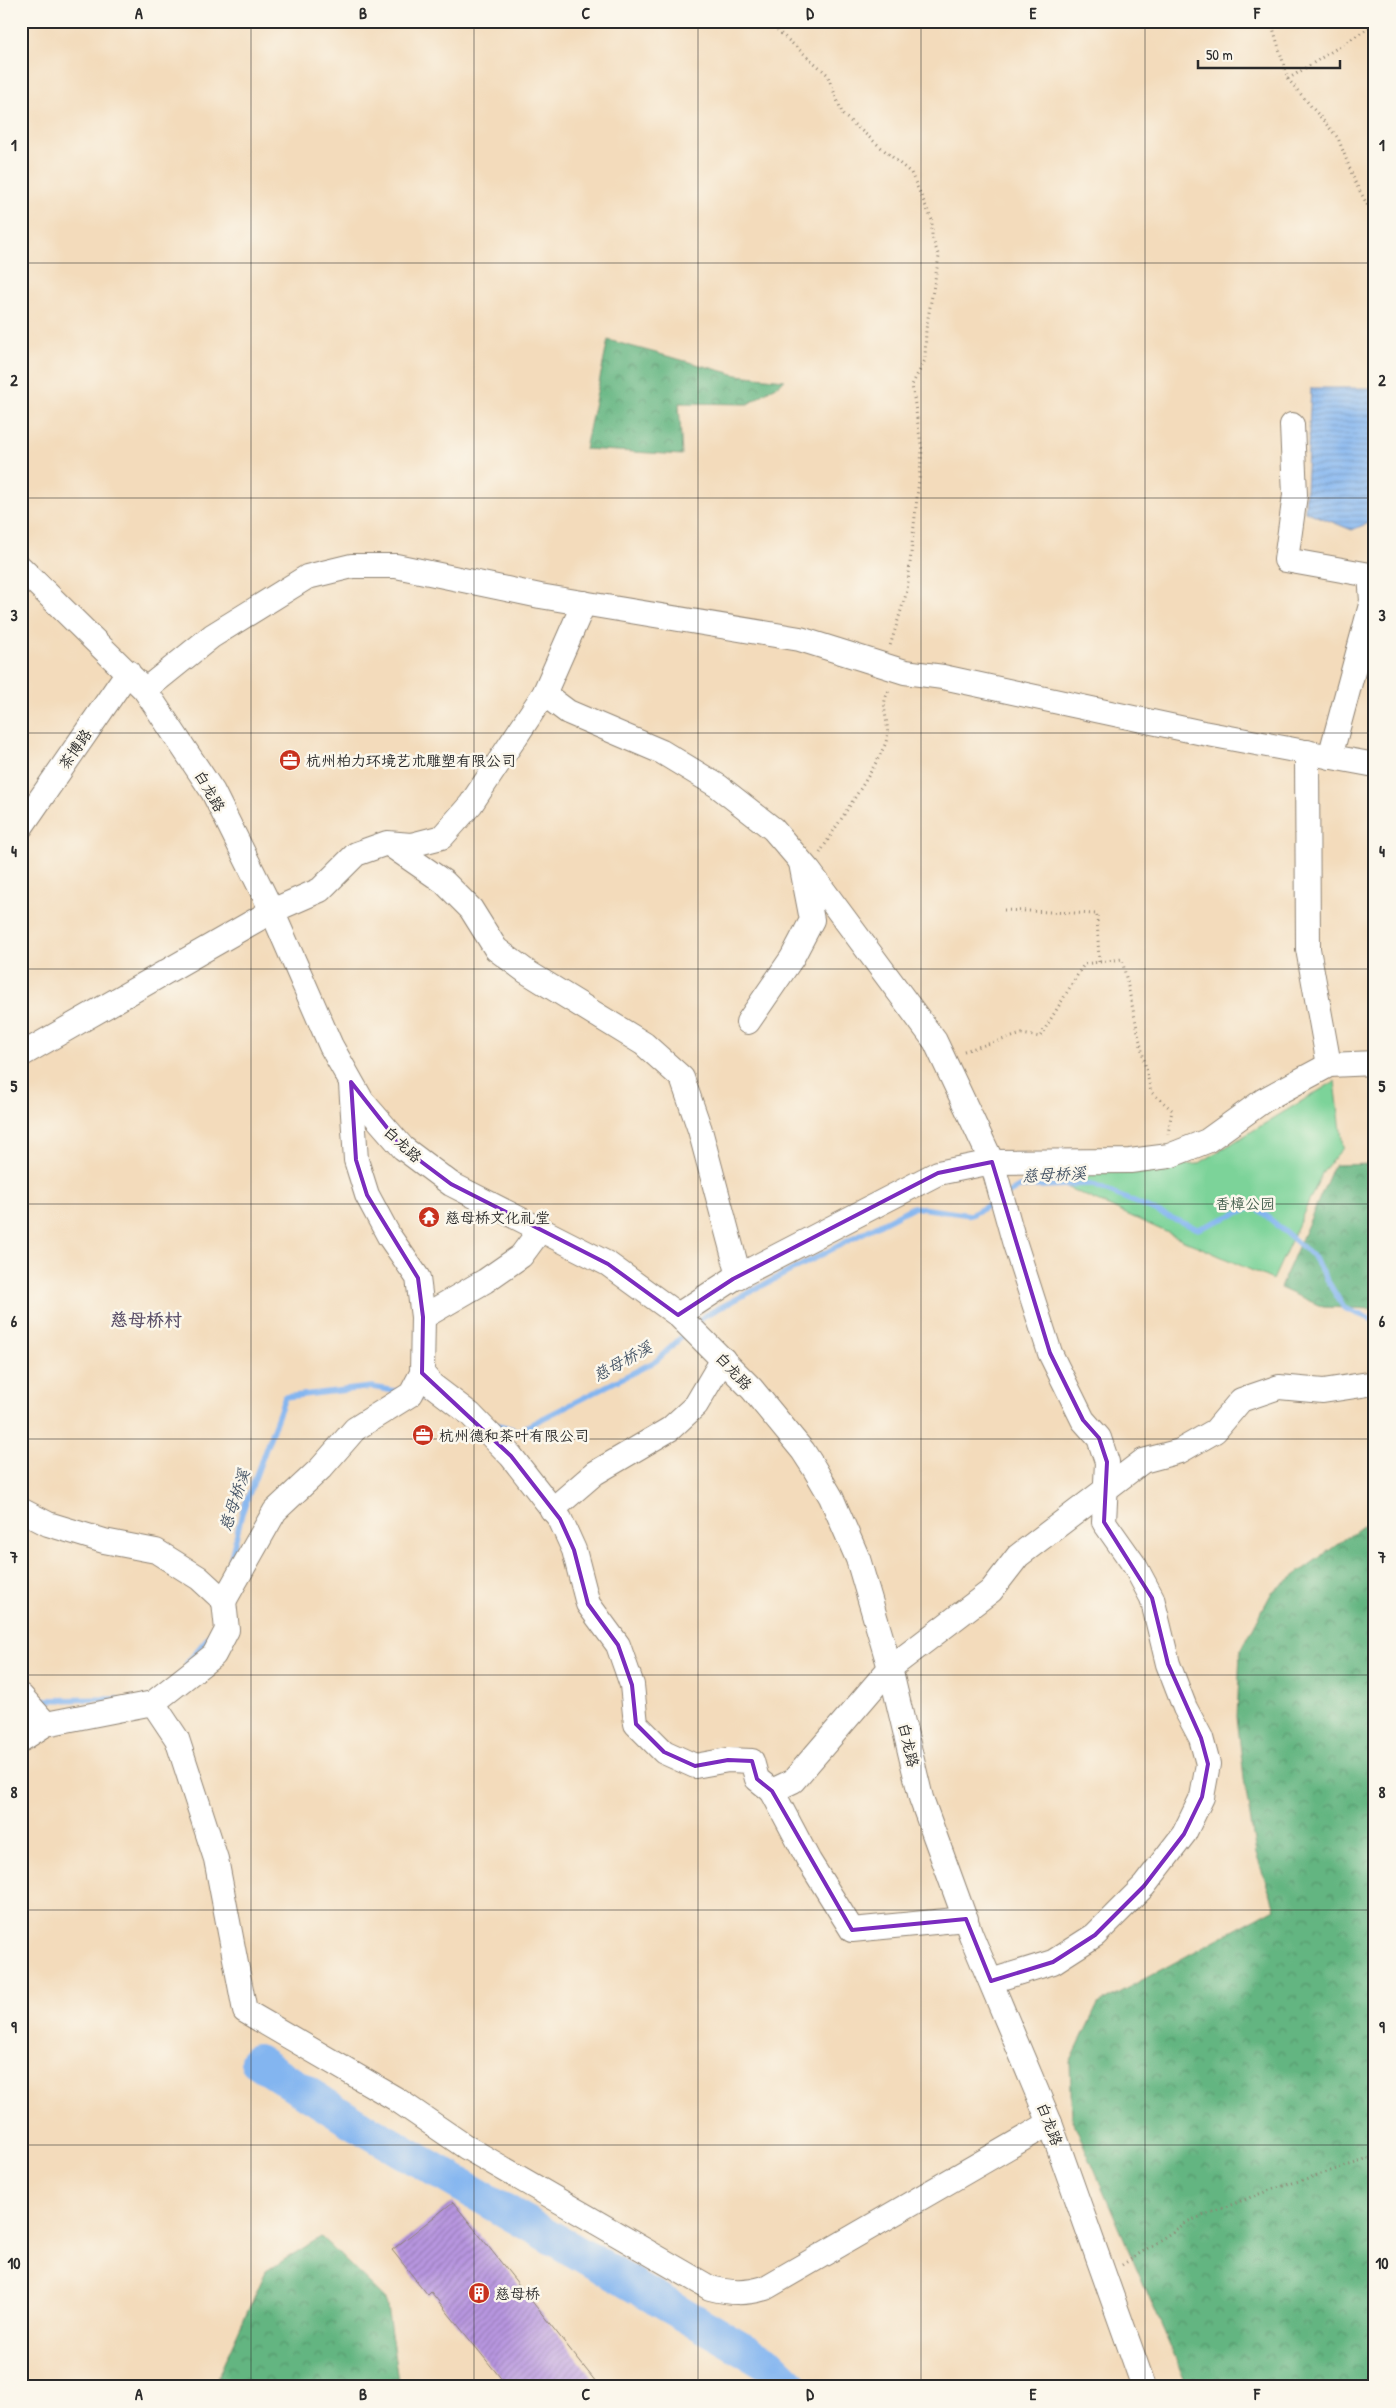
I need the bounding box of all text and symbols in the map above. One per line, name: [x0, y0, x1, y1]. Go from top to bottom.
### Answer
text: A: [135, 2, 143, 24]
text: B: [359, 2, 367, 24]
text: C: [582, 2, 591, 24]
text: D: [806, 2, 814, 24]
text: E: [1029, 2, 1037, 24]
text: F: [1253, 2, 1261, 24]
scale bar: [1198, 38, 1341, 70]
text: 50 m: [1206, 44, 1233, 65]
text: 1: [11, 134, 17, 156]
text: 1: [1379, 134, 1385, 156]
text: 2: [10, 369, 18, 391]
text: 2: [1378, 369, 1386, 391]
text: 3: [10, 604, 18, 626]
text: 3: [1378, 604, 1386, 626]
street label: 茶博路: [53, 725, 97, 773]
office icon: 杭州柏力环境艺术雕塑有限公司: [278, 748, 302, 772]
place label: 杭州柏力环境艺术雕塑有限公司: [306, 750, 516, 771]
street label: 白龙路: [190, 766, 230, 816]
text: 4: [11, 840, 17, 862]
text: 4: [1379, 840, 1385, 862]
text: 5: [11, 1075, 18, 1097]
text: 5: [1379, 1075, 1386, 1097]
street label: 白龙路: [379, 1121, 427, 1167]
water label: 慈母桥溪: [1021, 1161, 1088, 1187]
park label: 香樟公园: [1215, 1193, 1275, 1214]
temple icon: 慈母桥文化礼堂: [417, 1205, 441, 1229]
place label: 慈母桥文化礼堂: [445, 1207, 550, 1228]
district label: 慈母桥村: [110, 1307, 182, 1332]
text: 6: [11, 1310, 18, 1332]
text: 6: [1379, 1310, 1386, 1332]
water label: 慈母桥溪: [589, 1335, 656, 1386]
street label: 白龙路: [711, 1347, 757, 1395]
office icon: 杭州德和茶叶有限公司: [411, 1423, 435, 1447]
place label: 杭州德和茶叶有限公司: [439, 1425, 589, 1446]
water label: 慈母桥溪: [214, 1465, 255, 1534]
text: 7: [9, 1546, 18, 1568]
text: 7: [1377, 1546, 1386, 1568]
street label: 白龙路: [894, 1721, 924, 1769]
text: 8: [11, 1781, 18, 1803]
text: 8: [1379, 1781, 1386, 1803]
text: 9: [11, 2016, 17, 2038]
text: 9: [1379, 2016, 1385, 2038]
street label: 白龙路: [1032, 2099, 1068, 2149]
text: 10: [8, 2252, 20, 2274]
text: 10: [1376, 2252, 1388, 2274]
building icon: 慈母桥: [467, 2281, 491, 2305]
place label: 慈母桥: [495, 2283, 540, 2304]
text: A: [135, 2383, 143, 2405]
text: B: [359, 2383, 367, 2405]
text: C: [582, 2383, 591, 2405]
text: D: [806, 2383, 814, 2405]
text: E: [1029, 2383, 1037, 2405]
text: F: [1253, 2383, 1261, 2405]

